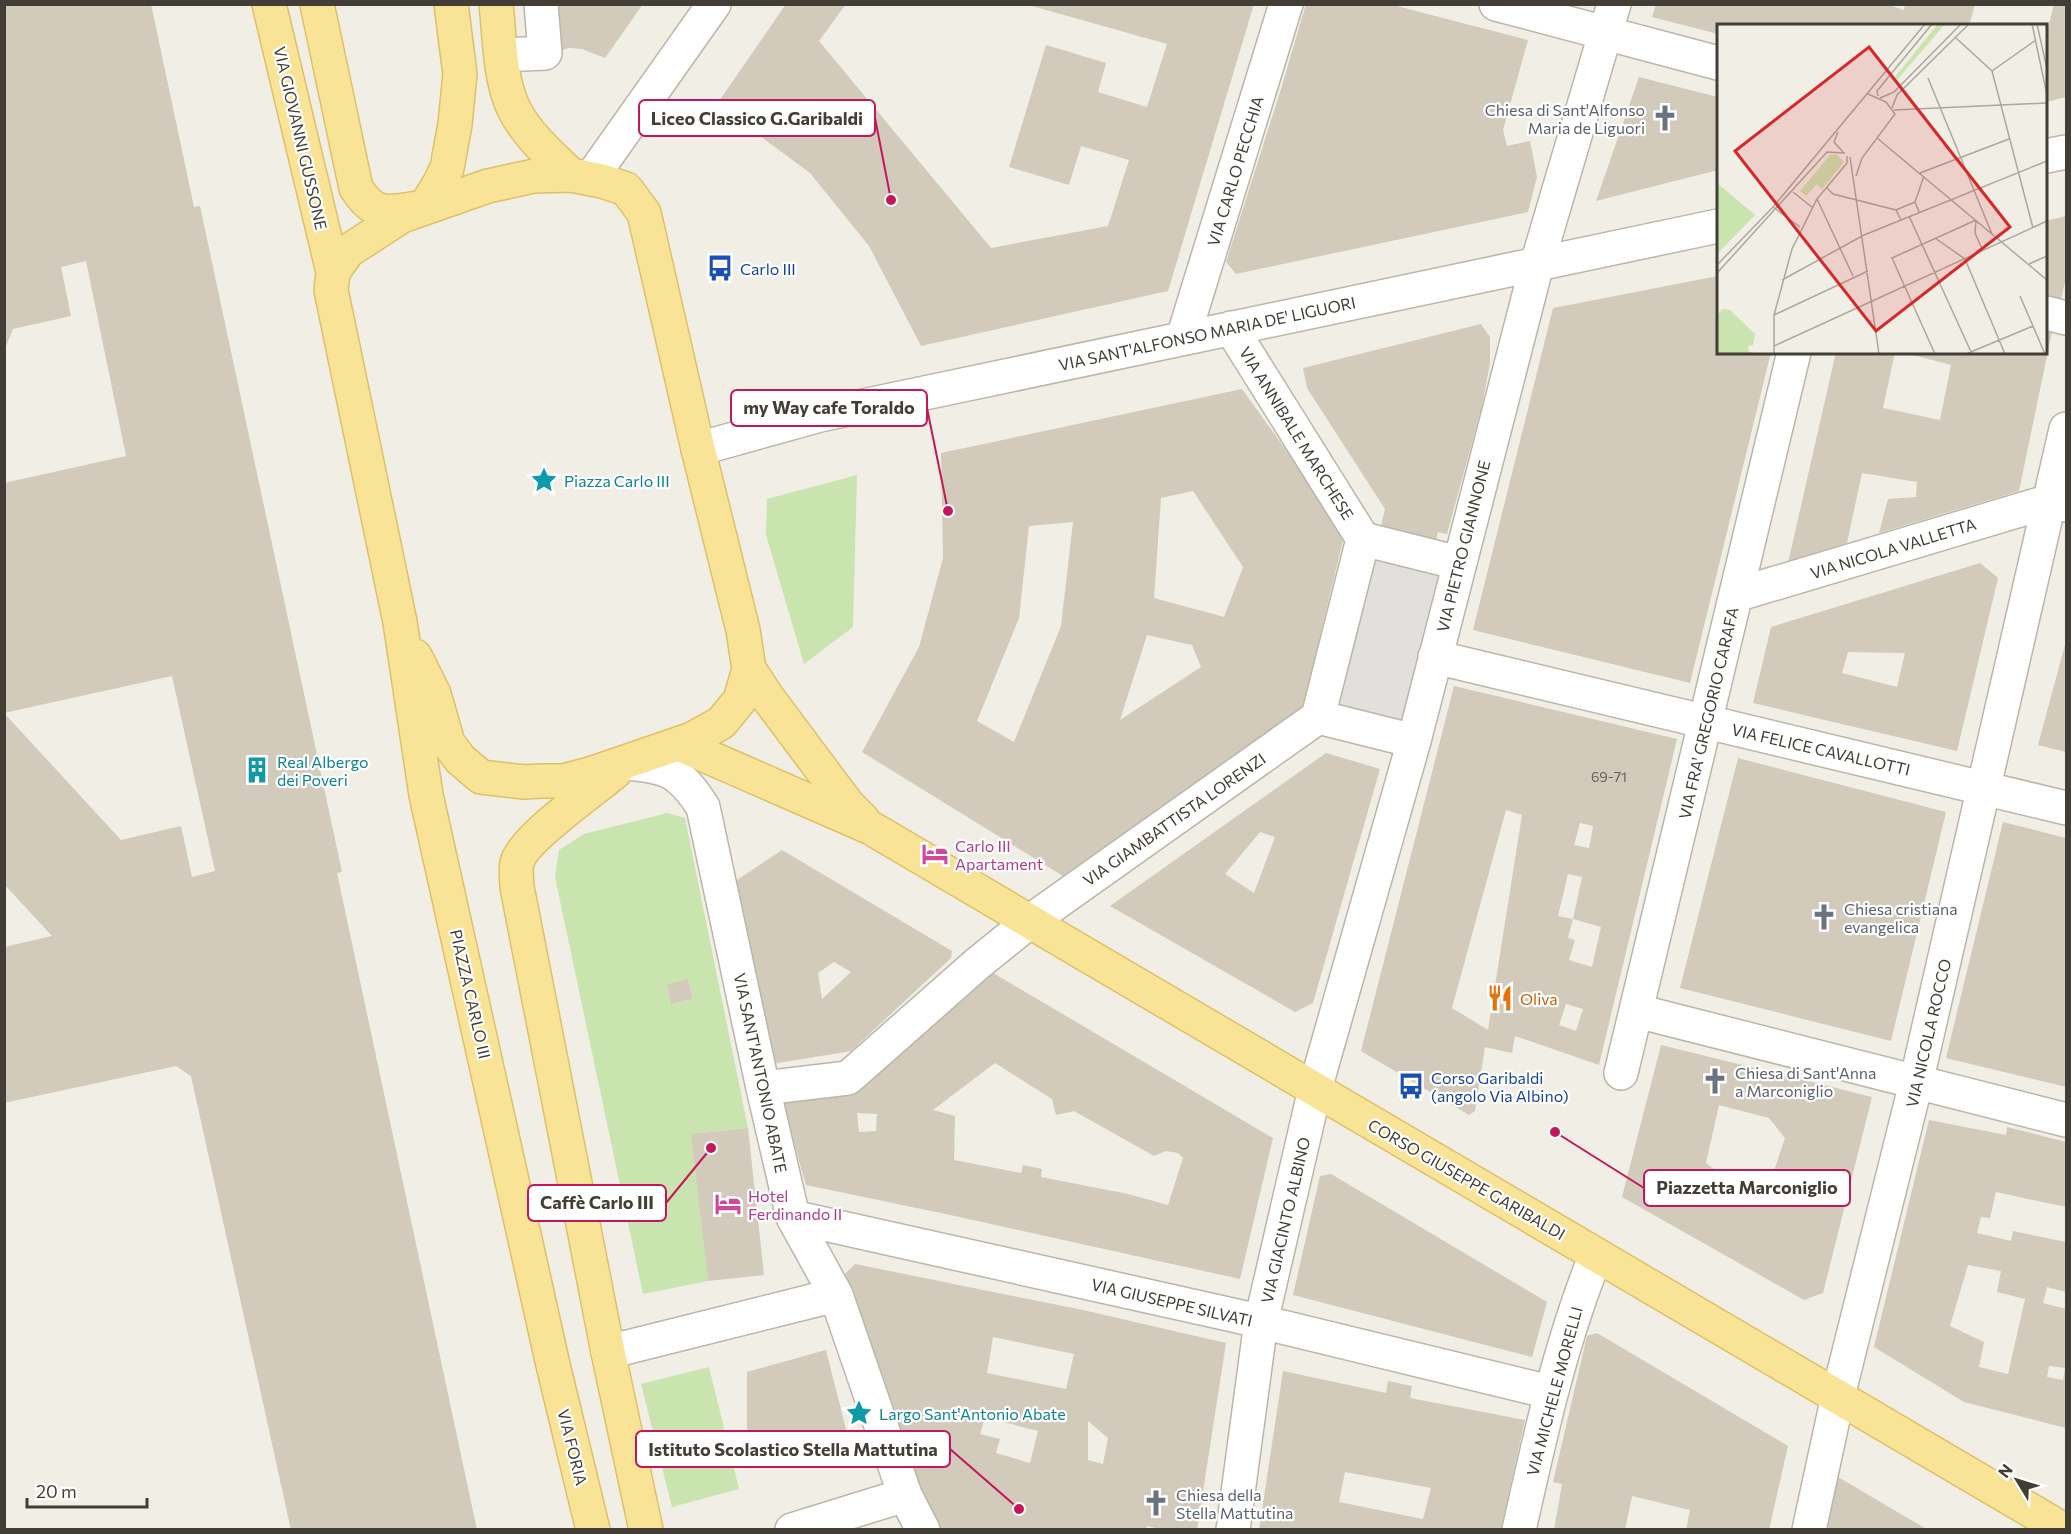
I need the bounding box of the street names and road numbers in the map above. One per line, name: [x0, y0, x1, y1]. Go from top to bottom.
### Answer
street label: VIA GIOVANNI GUSSONE: [271, 44, 331, 232]
street label: VIA CARLO PECCHIA: [1203, 94, 1267, 248]
street label: VIA SANT'ALFONSO MARIA DE' LIGUORI: [1057, 292, 1357, 374]
street label: VIA ANNIBALE MARCHESE: [1236, 343, 1358, 523]
street label: VIA PIETRO GIANNONE: [1432, 458, 1494, 634]
street label: VIA NICOLA VALLETTA: [1808, 514, 1978, 582]
street label: VIA FRA' GREGORIO CARAFA: [1674, 605, 1742, 821]
street label: VIA FELICE CAVALLOTTI: [1730, 719, 1912, 779]
street label: VIA GIAMBATTISTA LORENZI: [1079, 749, 1269, 889]
street label: PIAZZA CARLO III: [447, 927, 495, 1061]
street label: VIA NICOLA ROCCO: [1902, 957, 1954, 1109]
street label: VIA SANT'ANTONIO ABATE: [731, 971, 791, 1175]
street label: CORSO GIUSEPPE GARIBALDI: [1365, 1115, 1569, 1243]
street label: VIA GIACINTO ALBINO: [1257, 1135, 1313, 1305]
street label: VIA GIUSEPPE SILVATI: [1090, 1274, 1254, 1330]
street label: VIA MICHELE MORELLI: [1522, 1304, 1586, 1478]
street label: VIA FORIA: [554, 1407, 592, 1487]

